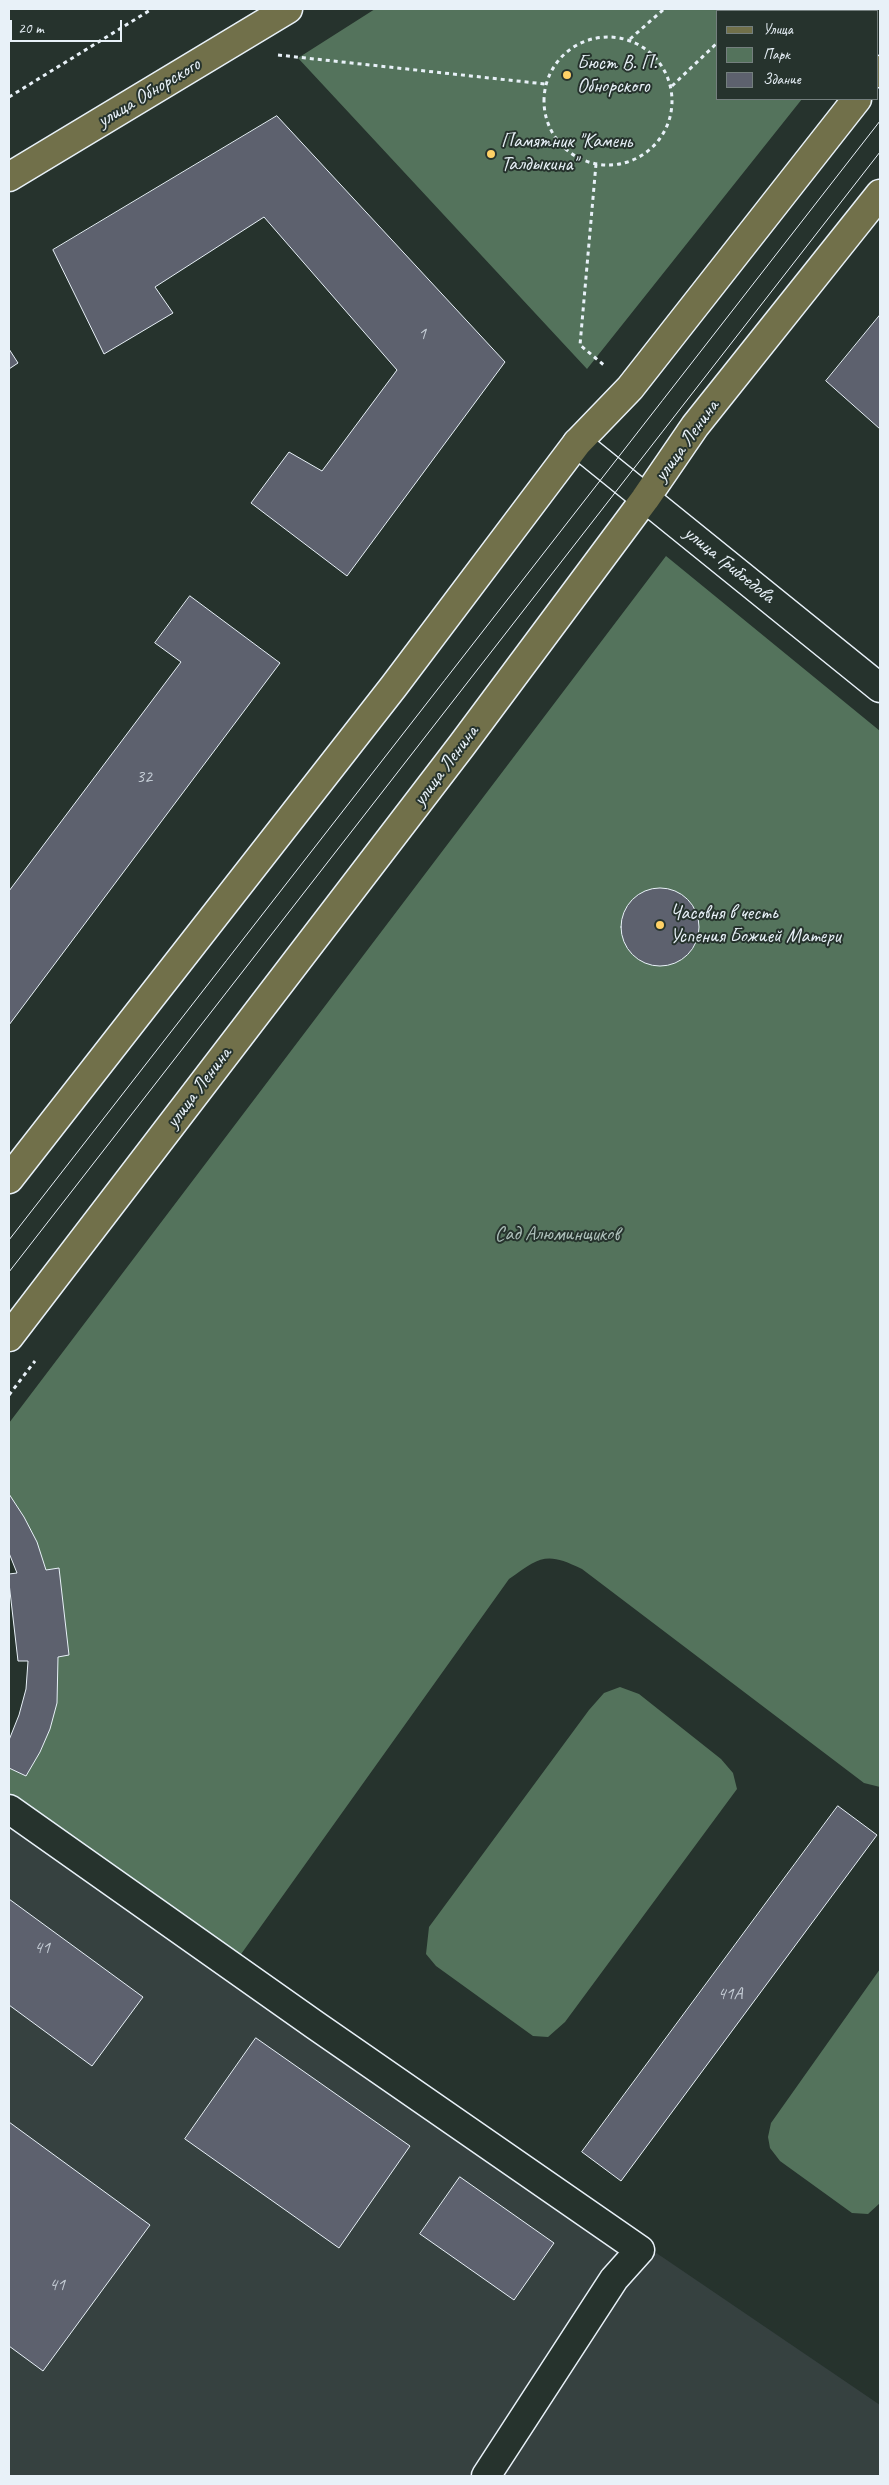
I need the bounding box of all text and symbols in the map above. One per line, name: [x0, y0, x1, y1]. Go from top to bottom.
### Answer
scale bar: [12, 10, 125, 42]
legend: [716, 10, 879, 100]
text: 20 m: [18, 19, 44, 38]
text: Улица: [763, 20, 793, 39]
text: Парк: [763, 45, 790, 64]
place label: Бюст В. П. Обнорского: [577, 52, 657, 99]
street label: улица Обнорского: [93, 53, 205, 133]
marker: Бюст В. П. Обнорского: [561, 69, 573, 81]
text: Здание: [763, 70, 801, 89]
place label: Памятник "Камень Талдыкина": [501, 130, 632, 177]
marker: Памятник "Камень Талдыкина": [485, 148, 497, 160]
house number: 1: [418, 323, 426, 345]
street label: улица Ленина: [649, 396, 725, 486]
street label: улица Грибоедова: [679, 521, 779, 609]
street label: улица Ленина: [408, 721, 484, 811]
house number: 32: [136, 766, 152, 788]
place label: Часовня в честь Успения Божией Матери: [670, 902, 841, 949]
marker: Часовня в честь Успения Божией Матери: [654, 919, 666, 931]
street label: улица Ленина: [161, 1043, 237, 1133]
park label: Сад Алюминщиков: [495, 1223, 619, 1247]
house number: 41: [34, 1937, 50, 1959]
house number: 41А: [717, 1983, 743, 2005]
house number: 41: [49, 2274, 65, 2296]

